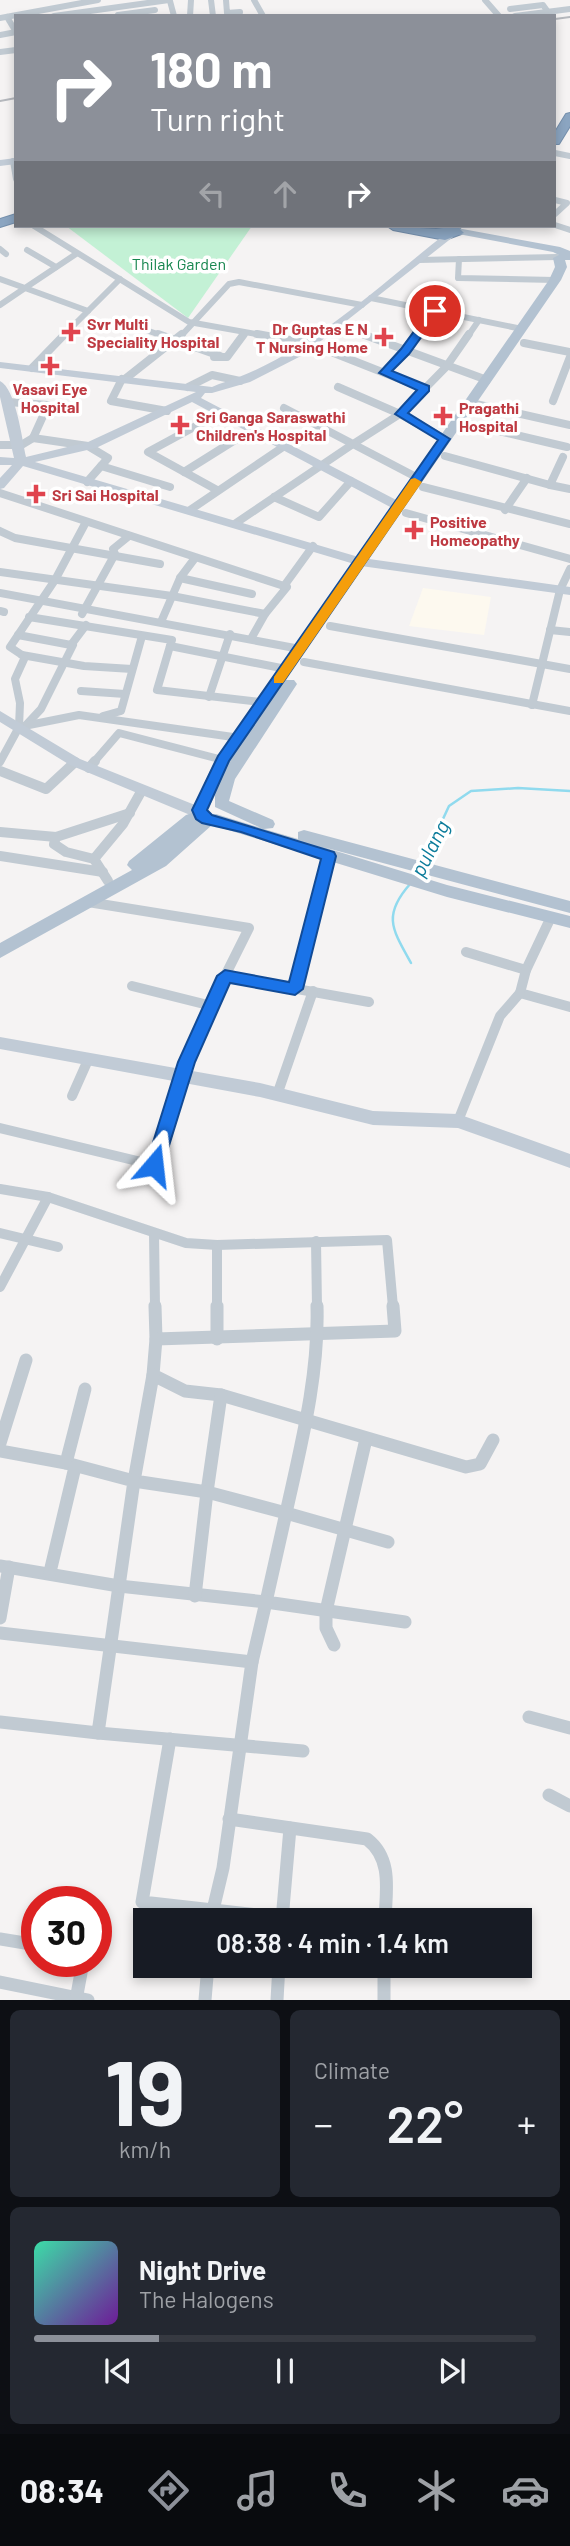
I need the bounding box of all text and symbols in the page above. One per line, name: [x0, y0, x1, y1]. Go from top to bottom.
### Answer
text: 180 m: [150, 39, 273, 98]
icon: right: [35, 42, 126, 133]
text: Turn right: [150, 99, 285, 137]
icon: left: [193, 175, 231, 213]
icon: ahead: [266, 175, 304, 213]
icon: right: [339, 175, 377, 213]
park label: Thilak Garden: [132, 254, 226, 273]
pin: [405, 281, 465, 341]
icon: arrive: [416, 292, 454, 330]
place label: Svr Multi Speciality Hospital: [87, 314, 219, 351]
place label: Dr Guptas E N T Nursing Home: [256, 319, 368, 356]
marker: Svr Multi Speciality Hospital: [61, 322, 81, 342]
marker: Dr Guptas E N T Nursing Home: [374, 327, 394, 347]
marker: Vasavi Eye Hospital: [40, 356, 60, 376]
place label: Vasavi Eye Hospital: [13, 379, 88, 416]
place label: Pragathi Hospital: [459, 398, 519, 435]
marker: Pragathi Hospital: [433, 406, 453, 426]
place label: Sri Ganga Saraswathi Children's Hospital: [196, 407, 346, 444]
marker: Sri Ganga Saraswathi Children's Hospital: [170, 415, 190, 435]
marker: Sri Sai Hospital: [26, 484, 46, 504]
place label: Sri Sai Hospital: [52, 485, 159, 504]
place label: Positive Homeopathy: [430, 512, 520, 549]
marker: Positive Homeopathy: [404, 520, 424, 540]
water label: pulang: [404, 816, 454, 880]
position arrow: [117, 1128, 191, 1202]
speed limit sign: 30: [21, 1886, 112, 1977]
text: 08:38 · 4 min · 1.4 km: [216, 1927, 449, 1958]
text: 19: [105, 2035, 185, 2144]
text: Climate: [314, 2056, 390, 2084]
text: 22°: [387, 2091, 463, 2153]
text: −: [314, 2100, 333, 2146]
text: +: [517, 2100, 536, 2146]
text: km/h: [119, 2135, 171, 2163]
text: Night Drive: [139, 2254, 266, 2285]
text: The Halogens: [139, 2285, 274, 2313]
icon: previous: [99, 2352, 137, 2390]
icon: pause: [266, 2352, 304, 2390]
icon: next: [433, 2352, 471, 2390]
icon: directions: [144, 2466, 193, 2515]
icon: music: [233, 2466, 282, 2515]
icon: phone: [323, 2466, 372, 2515]
icon: climate: [412, 2466, 461, 2515]
icon: car: [501, 2466, 550, 2515]
text: 08:34: [20, 2471, 104, 2509]

